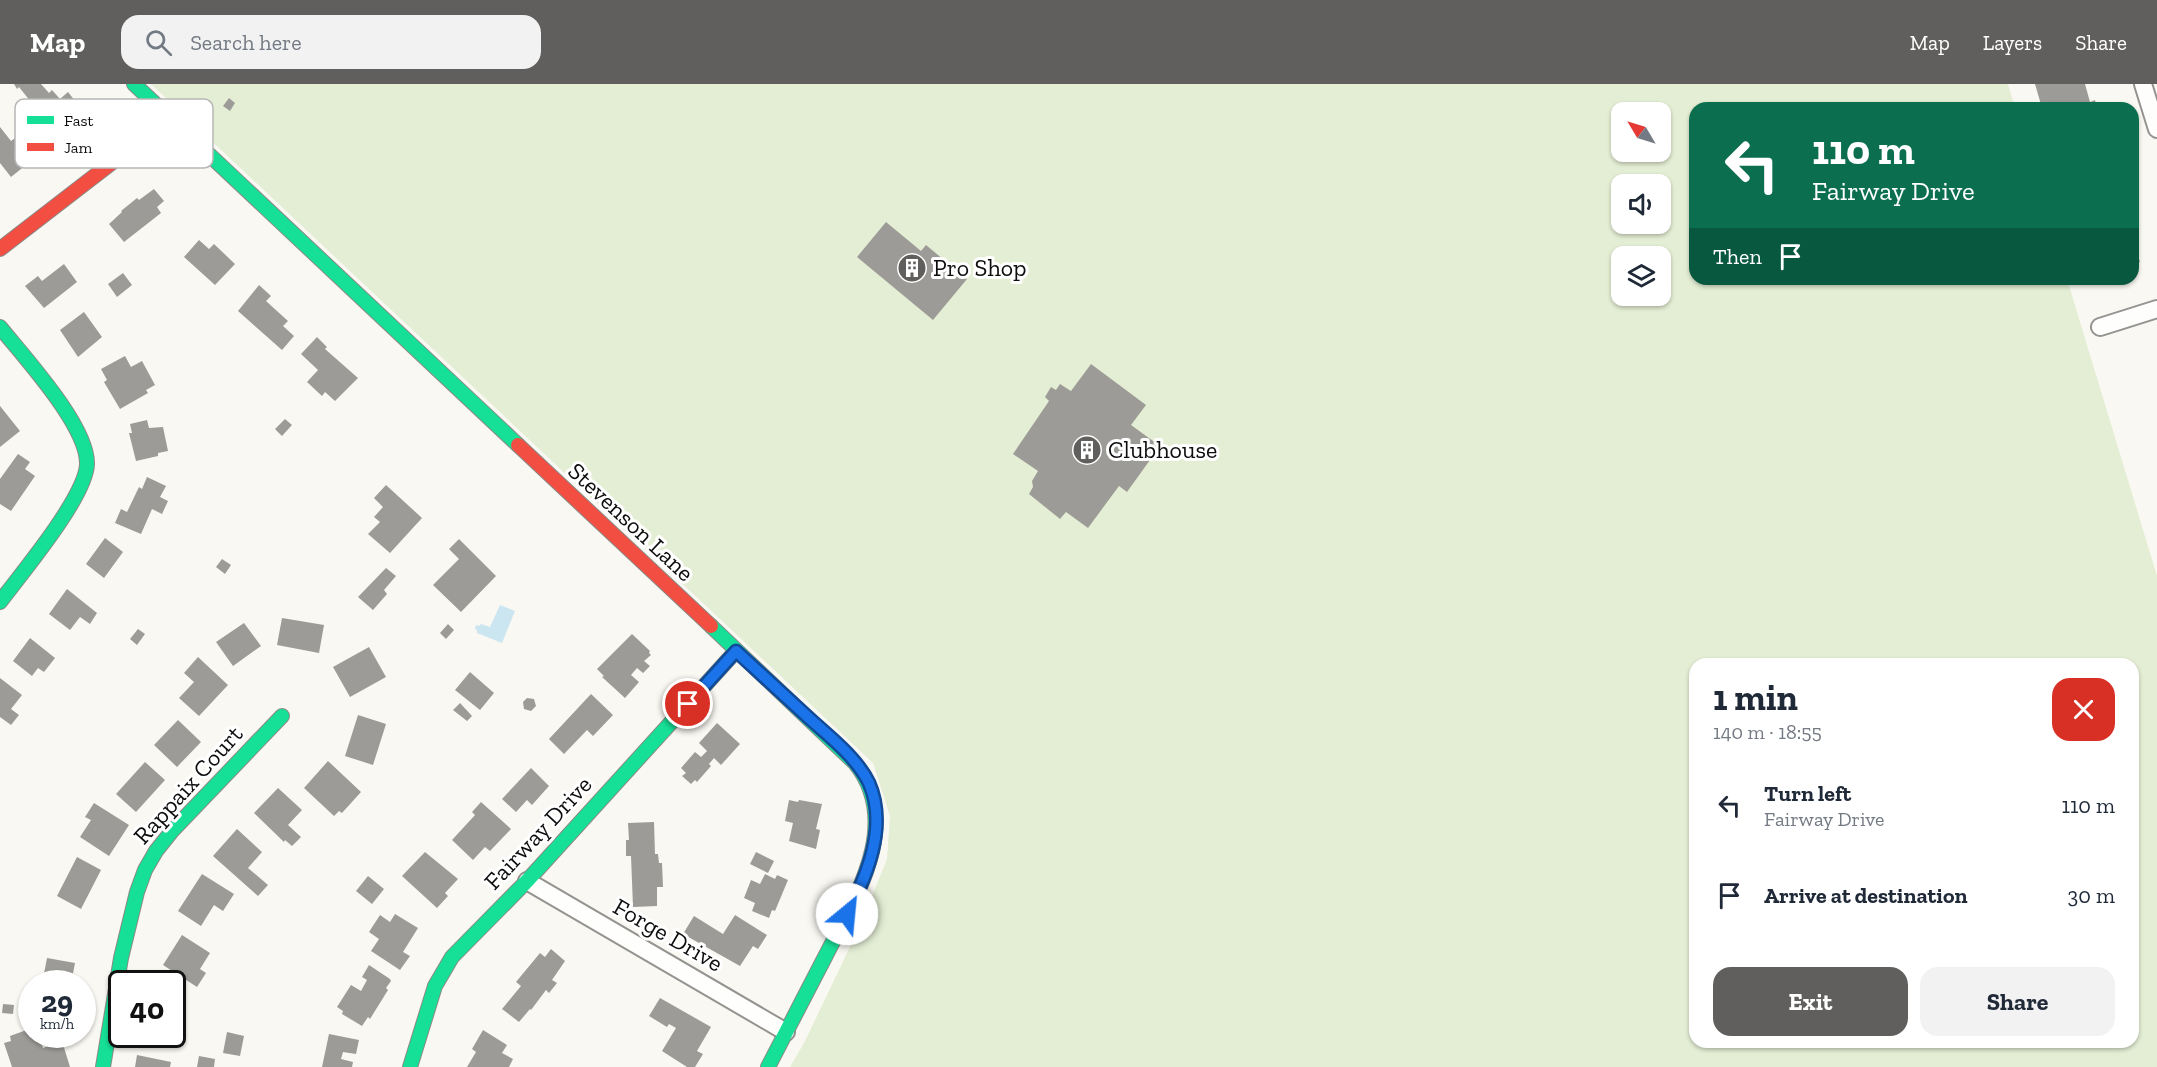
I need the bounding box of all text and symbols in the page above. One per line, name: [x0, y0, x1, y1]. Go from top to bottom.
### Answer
search box: [121, 15, 541, 69]
text: Map: [30, 26, 85, 59]
icon: search: [142, 26, 175, 59]
text: Search here: [190, 29, 302, 56]
text: Map: [1910, 30, 1950, 55]
text: Layers: [1983, 30, 2042, 55]
text: Share: [2075, 30, 2127, 55]
legend: [15, 99, 213, 168]
north arrow: [1611, 102, 1671, 162]
map controls: [1611, 102, 1671, 306]
text: Fast: [64, 111, 93, 130]
text: 110 m: [1812, 124, 1915, 175]
icon: left: [1713, 126, 1791, 204]
text: Jam: [64, 138, 93, 157]
button: sound: [1611, 174, 1671, 234]
text: Fairway Drive: [1812, 175, 1975, 207]
icon: arrive: [1774, 240, 1807, 273]
text: Then: [1713, 243, 1762, 270]
button: layers: [1611, 246, 1671, 306]
building icon: Pro Shop: [896, 252, 928, 284]
place label: Pro Shop: [933, 253, 1026, 282]
building icon: Clubhouse: [1071, 434, 1103, 466]
place label: Clubhouse: [1108, 435, 1217, 464]
street label: Stevenson Lane: [563, 456, 700, 587]
text: 1 min: [1713, 676, 1798, 719]
pin: [662, 678, 713, 729]
button: close: [2052, 678, 2115, 741]
icon: arrive: [671, 687, 704, 720]
street label: Rappaix Court: [127, 719, 248, 850]
text: 140 m · 18:55: [1713, 720, 1822, 744]
street label: Fairway Drive: [478, 770, 598, 895]
text: Turn left: [1764, 780, 1851, 807]
icon: left: [1713, 789, 1746, 822]
text: 110 m: [2061, 792, 2115, 819]
text: Fairway Drive: [1764, 807, 1884, 831]
icon: arrive: [1713, 879, 1746, 912]
position arrow: [815, 882, 879, 946]
text: Arrive at destination: [1764, 882, 1967, 909]
text: 30 m: [2068, 882, 2115, 909]
street label: Forge Drive: [608, 892, 728, 978]
button: Exit: [1713, 967, 1908, 1036]
button: Share: [1920, 967, 2115, 1036]
speed limit sign: 40: [108, 970, 186, 1048]
text: 29: [41, 984, 73, 1020]
text: km/h: [40, 1015, 74, 1033]

